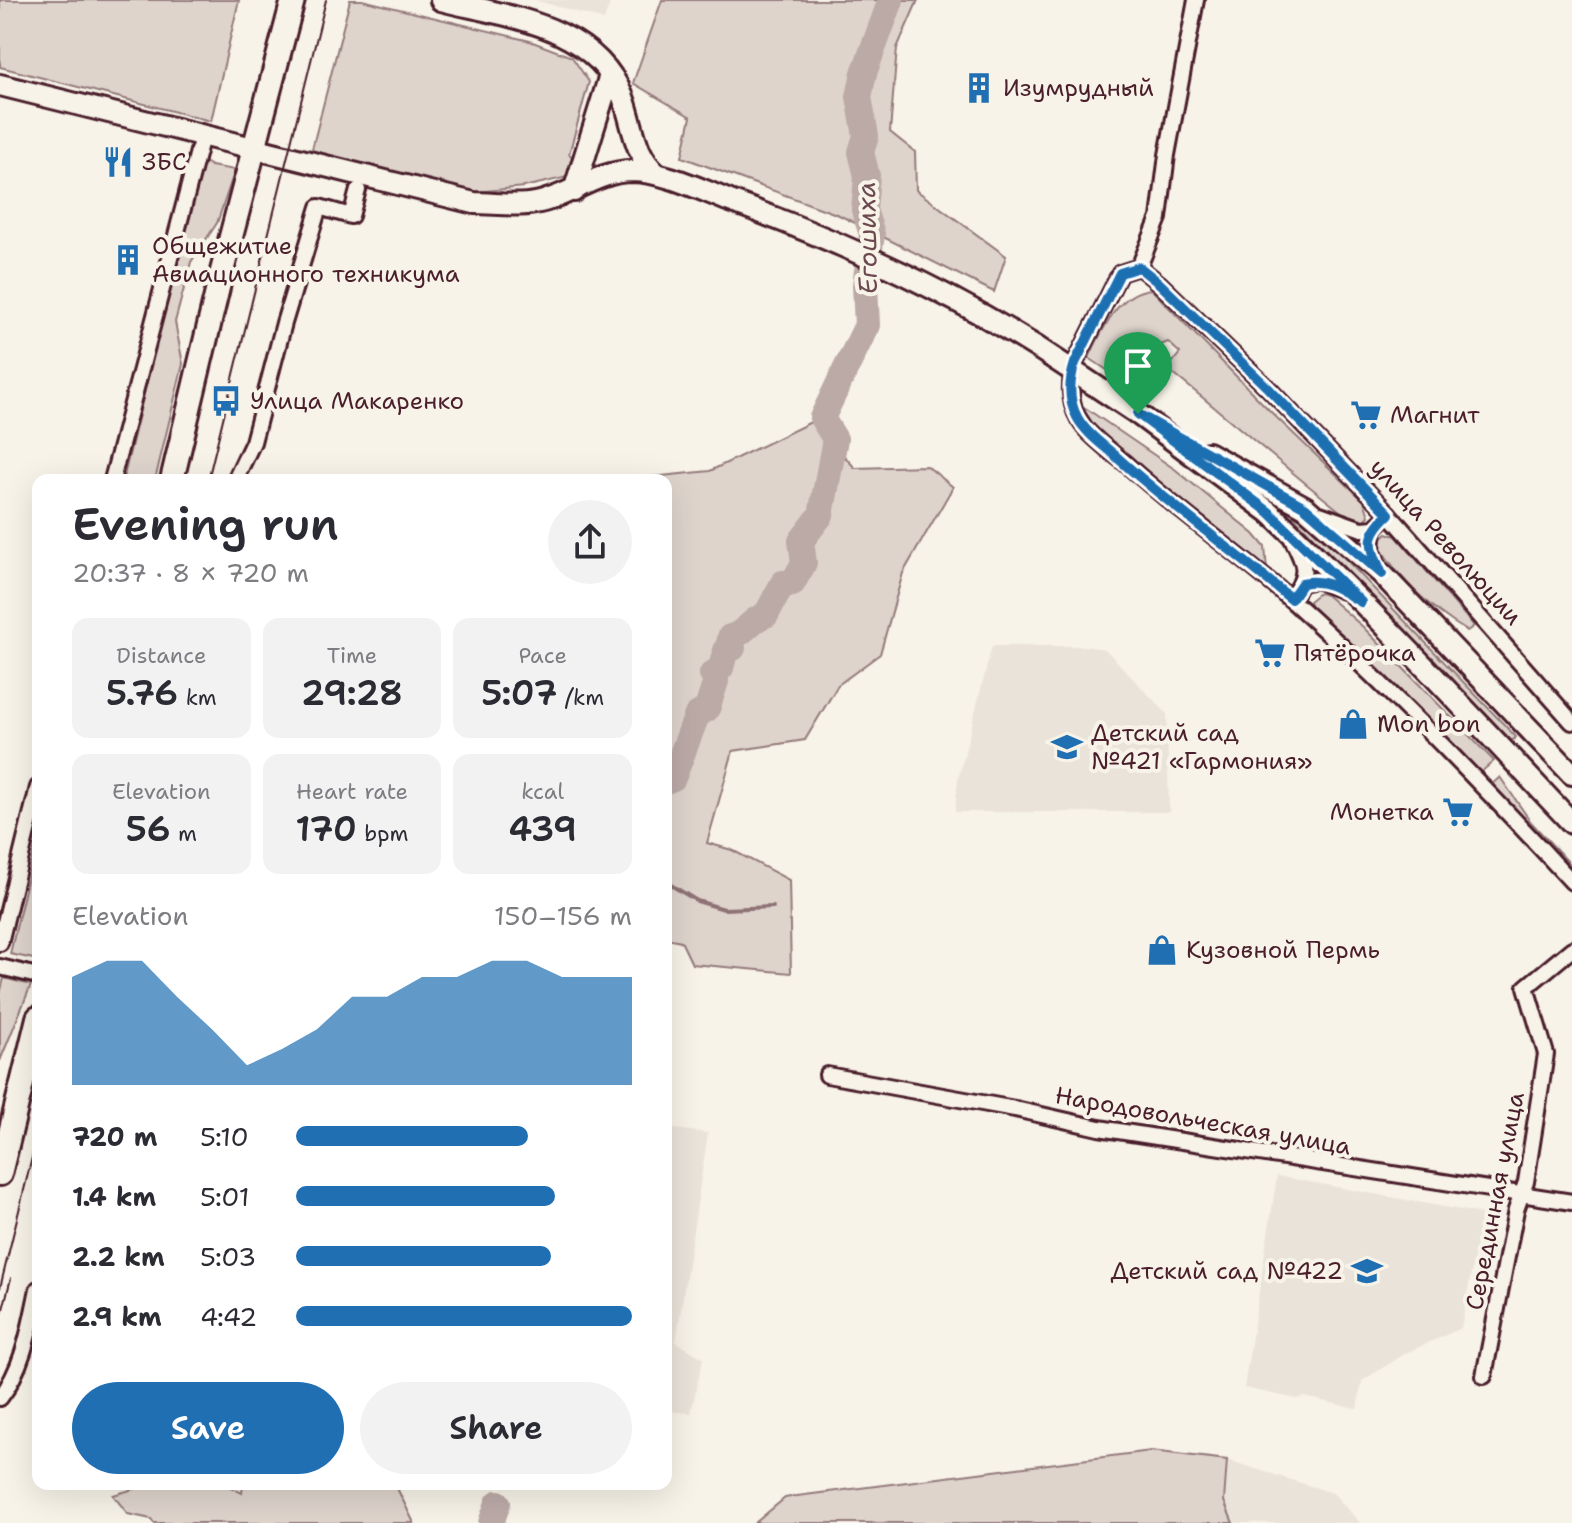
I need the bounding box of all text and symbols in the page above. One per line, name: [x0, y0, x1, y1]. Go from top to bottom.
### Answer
building icon: Изумрудный: [962, 71, 996, 105]
place label: Изумрудный: [1003, 72, 1154, 104]
restaurant icon: ЗБС: [101, 145, 135, 179]
place label: ЗБС: [142, 146, 187, 178]
water label: Егошиха: [848, 182, 885, 295]
place label: Общежитие Авиационного техникума: [152, 230, 460, 290]
building icon: Общежитие Авиационного техникума: [111, 243, 145, 277]
pin: [1104, 332, 1172, 414]
icon: arrive: [1116, 344, 1160, 388]
bus stop icon: Улица Макаренко: [209, 384, 243, 418]
place label: Улица Макаренко: [250, 385, 464, 417]
supermarket icon: Магнит: [1349, 398, 1383, 432]
place label: Магнит: [1390, 399, 1480, 431]
street label: улица Революции: [1363, 452, 1529, 632]
text: Evening run: [72, 495, 339, 554]
button: share: [548, 500, 632, 584]
text: 20:37 · 8 × 720 m: [72, 555, 309, 590]
supermarket icon: Пятёрочка: [1253, 636, 1287, 670]
place label: Пятёрочка: [1294, 637, 1416, 669]
text: Distance: [116, 641, 206, 670]
text: Time: [327, 641, 377, 670]
text: Pace: [518, 641, 567, 670]
text: 5.76: [106, 670, 178, 716]
text: 29:28: [301, 670, 403, 716]
text: 5:07: [481, 670, 557, 716]
text: km: [178, 683, 217, 712]
text: /km: [557, 683, 604, 712]
shop icon: Mon bon: [1336, 707, 1370, 741]
place label: Mon bon: [1377, 708, 1481, 740]
place label: Детский сад №421 «Гармония»: [1091, 717, 1312, 777]
school or university icon: Детский сад №421 «Гармония»: [1050, 730, 1084, 764]
text: Elevation: [112, 777, 211, 806]
text: Heart rate: [296, 777, 408, 806]
text: kcal: [521, 777, 564, 806]
supermarket icon: Монетка: [1441, 795, 1475, 829]
place label: Монетка: [1330, 796, 1434, 828]
text: 56: [126, 806, 170, 852]
text: 170: [295, 806, 357, 852]
text: 439: [509, 806, 577, 852]
text: m: [170, 819, 197, 848]
text: bpm: [357, 819, 409, 848]
text: Elevation: [72, 898, 188, 933]
text: 150–156 m: [494, 898, 632, 933]
shop icon: Кузовной Пермь: [1145, 933, 1179, 967]
place label: Кузовной Пермь: [1186, 934, 1380, 966]
street label: Народовольческая улица: [1053, 1079, 1354, 1163]
street label: Серединная улица: [1458, 1089, 1532, 1313]
text: 720 m: [72, 1119, 157, 1154]
text: 5:10: [200, 1119, 249, 1154]
text: 1.4 km: [72, 1179, 156, 1214]
text: 5:01: [200, 1179, 249, 1214]
text: 2.2 km: [72, 1239, 165, 1274]
text: 5:03: [200, 1239, 256, 1274]
school or university icon: Детский сад №422: [1350, 1254, 1384, 1288]
place label: Детский сад №422: [1110, 1255, 1343, 1287]
text: 2.9 km: [72, 1299, 162, 1334]
text: 4:42: [200, 1299, 257, 1334]
button: Save: [72, 1382, 344, 1474]
button: Share: [360, 1382, 632, 1474]

